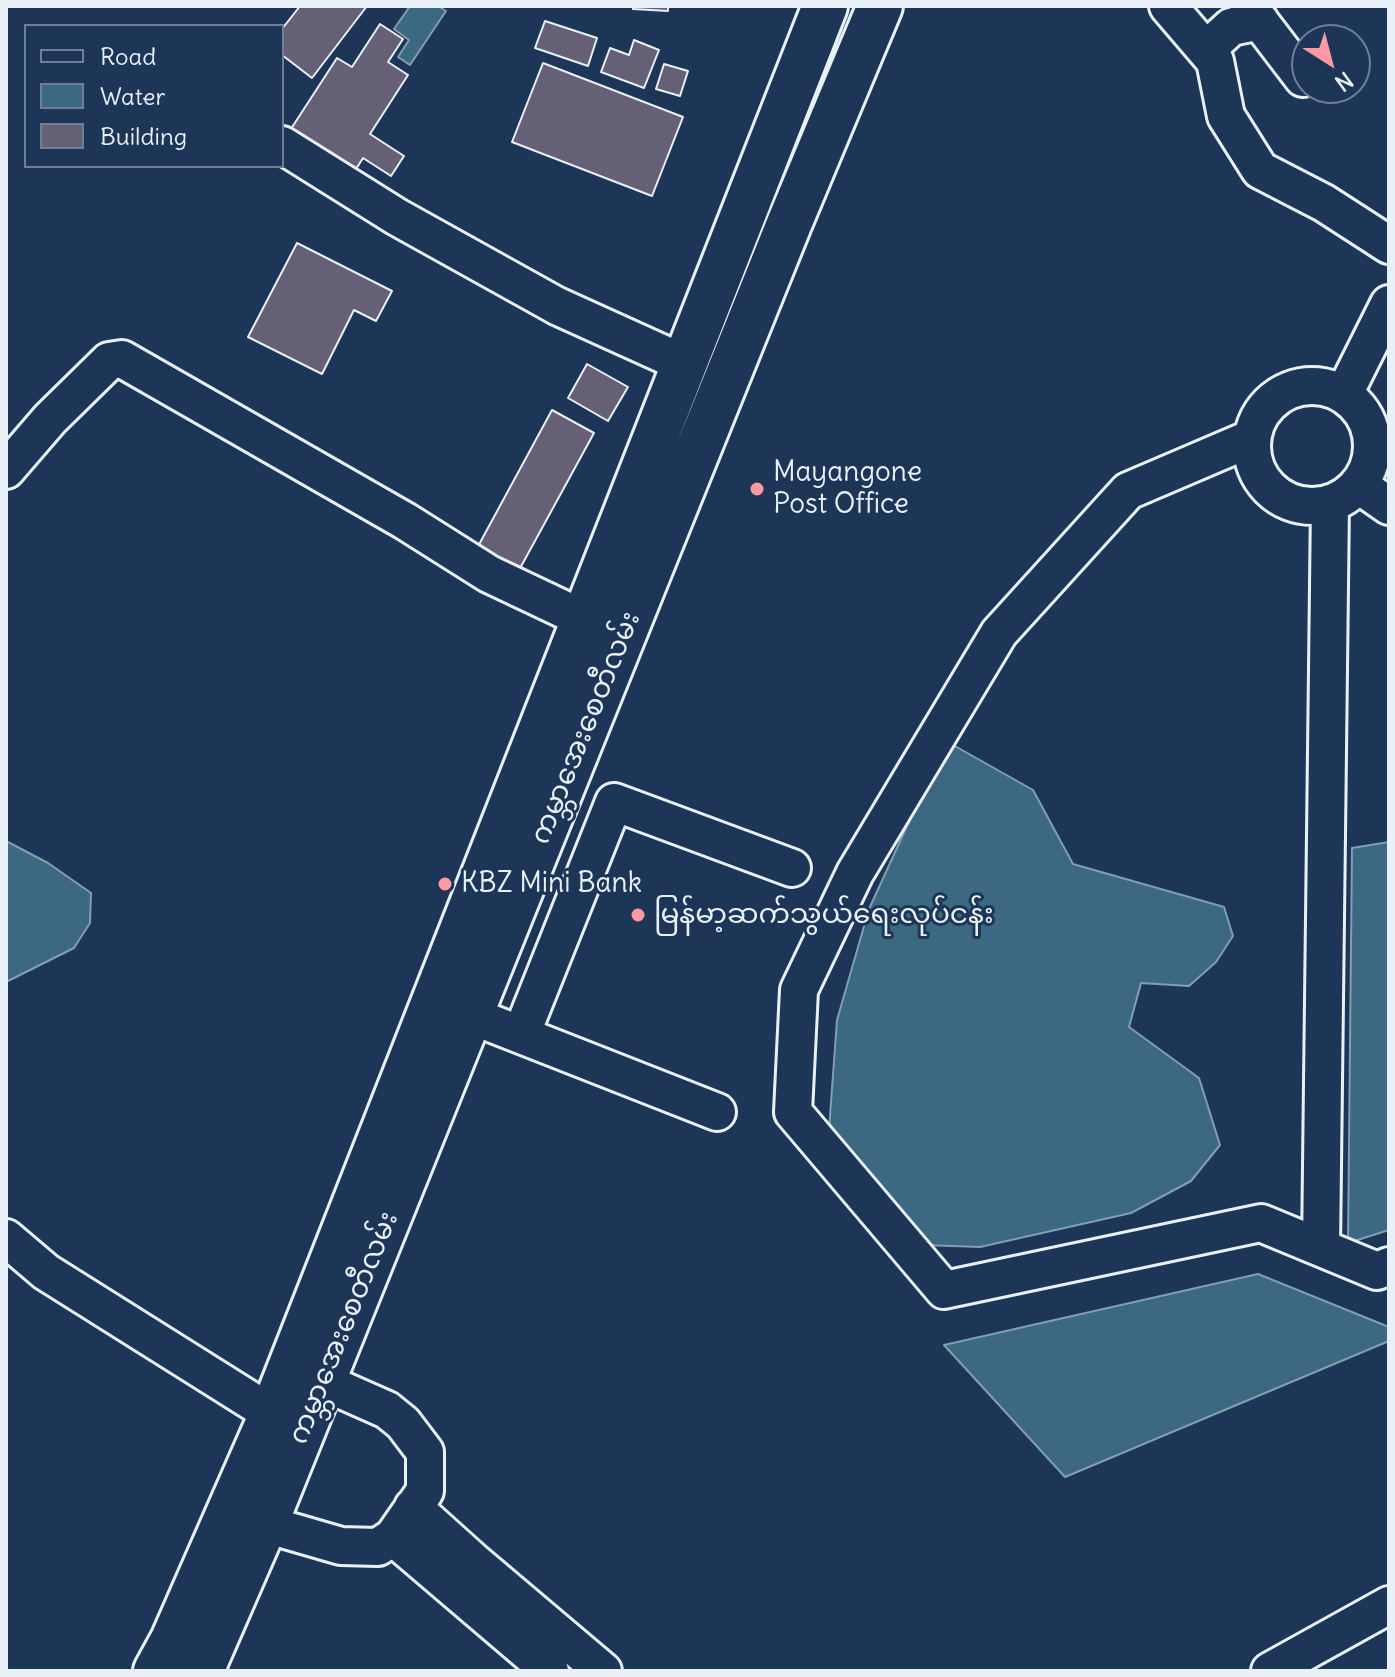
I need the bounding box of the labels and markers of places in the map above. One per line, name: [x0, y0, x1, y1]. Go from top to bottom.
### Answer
place label: Mayangone Post Office: [773, 456, 922, 522]
marker: Mayangone Post Office: [748, 480, 766, 498]
place label: KBZ Mini Bank: [461, 867, 642, 901]
marker: KBZ Mini Bank: [436, 875, 454, 893]
place label: မြန်မာ့ဆက်သွယ်ရေးလုပ်ငန်း: [654, 898, 994, 932]
marker: မြန်မာ့ဆက်သွယ်ရေးလုပ်ငန်း: [629, 906, 647, 924]

